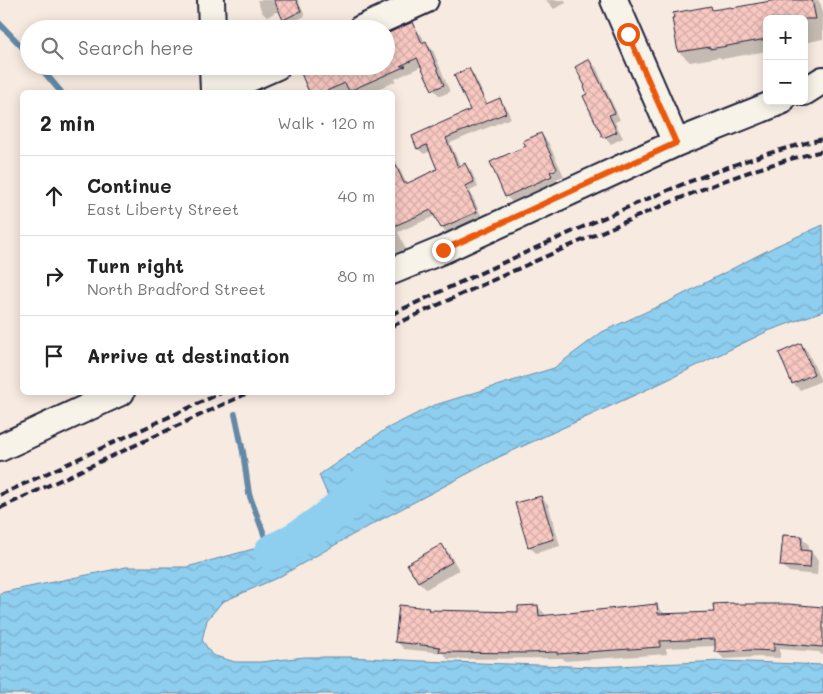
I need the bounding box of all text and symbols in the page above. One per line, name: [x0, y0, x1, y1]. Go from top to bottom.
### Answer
map controls: [763, 15, 808, 105]
button: +: [763, 15, 808, 60]
search box: [20, 20, 395, 75]
route start: [617, 23, 640, 46]
icon: search: [38, 34, 66, 62]
text: Search here: [78, 35, 194, 60]
button: −: [763, 60, 808, 105]
text: 2 min: [40, 109, 95, 136]
text: Walk · 120 m: [277, 112, 375, 133]
text: Continue: [87, 173, 172, 198]
icon: ahead: [40, 182, 68, 210]
text: 40 m: [338, 185, 375, 206]
text: East Liberty Street: [87, 198, 239, 219]
route end: [432, 239, 455, 262]
text: Turn right: [87, 253, 184, 278]
icon: right: [40, 262, 68, 290]
text: 80 m: [338, 265, 375, 286]
text: North Bradford Street: [87, 278, 266, 299]
icon: arrive: [40, 342, 68, 370]
text: Arrive at destination: [87, 343, 290, 368]

